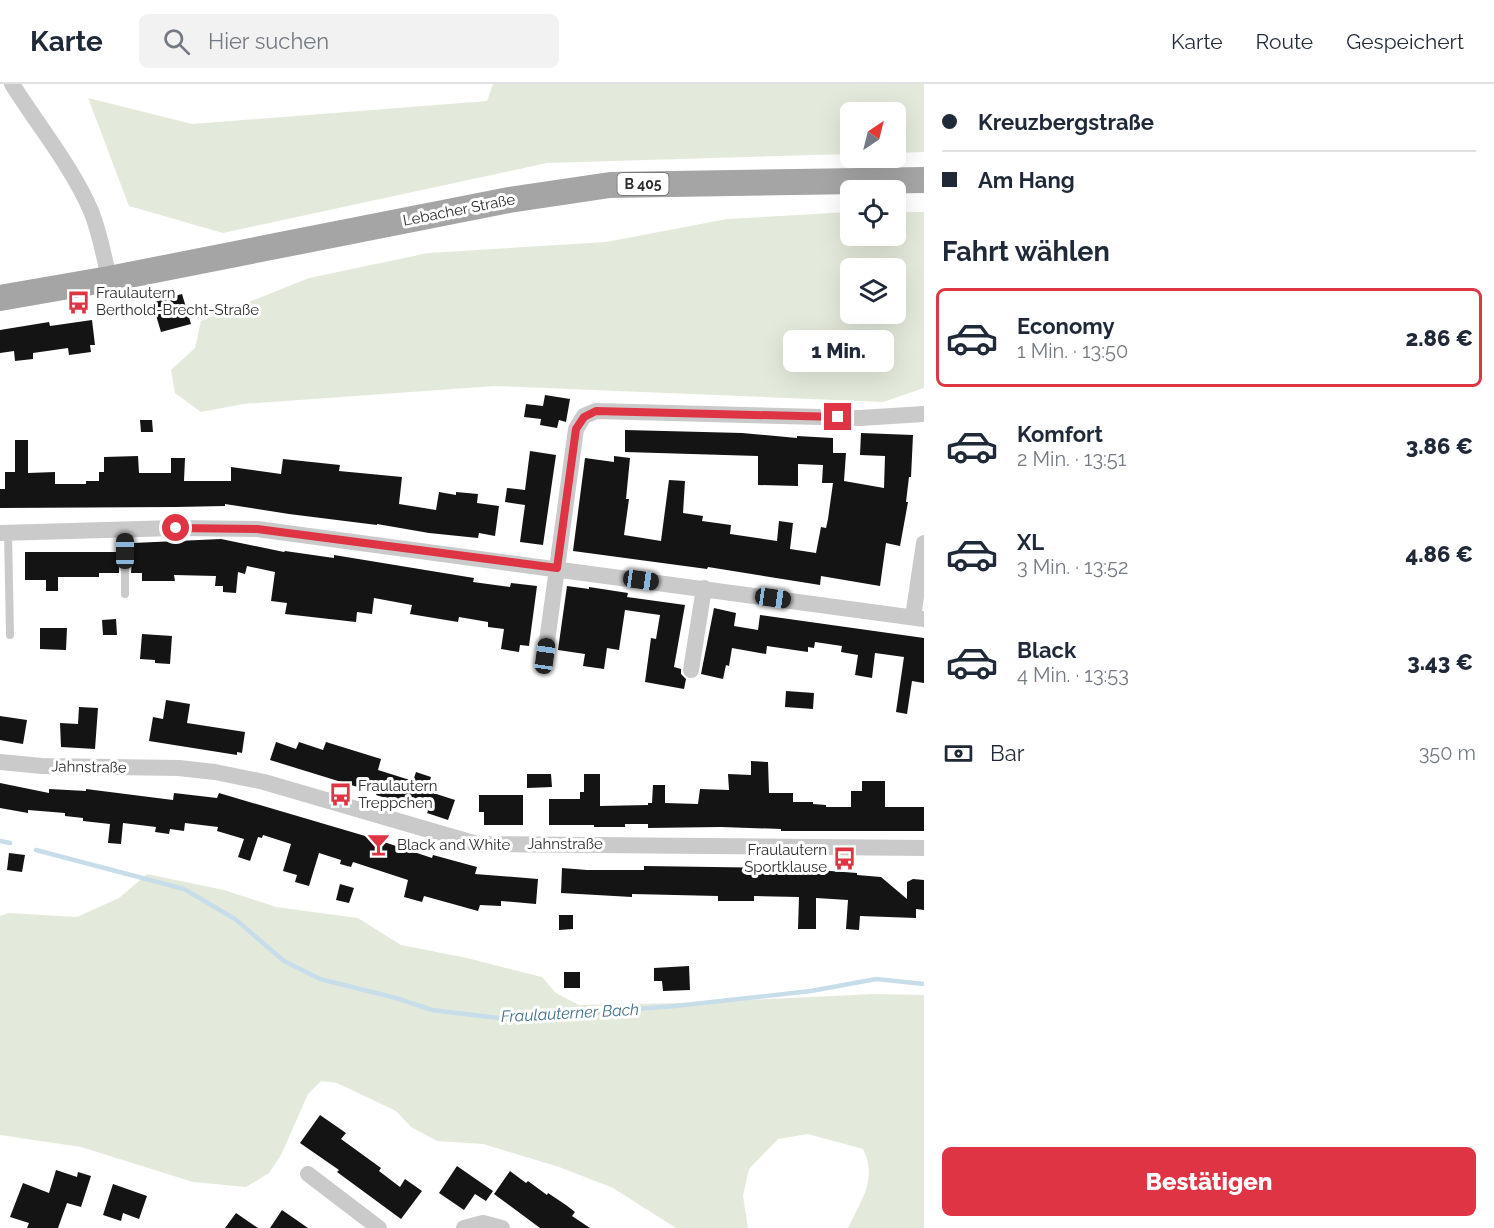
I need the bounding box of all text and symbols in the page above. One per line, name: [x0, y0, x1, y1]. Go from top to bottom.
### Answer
search box: [139, 14, 559, 68]
text: Karte: [30, 25, 103, 58]
icon: search: [160, 25, 193, 58]
text: Hier suchen: [208, 28, 329, 54]
text: Karte: [1171, 29, 1223, 54]
text: Route: [1256, 29, 1313, 54]
text: Gespeichert: [1346, 29, 1464, 54]
north arrow: [840, 102, 906, 168]
map controls: [840, 102, 906, 324]
text: Kreuzbergstraße: [978, 109, 1154, 135]
text: Am Hang: [978, 167, 1075, 193]
road number: B 405: [618, 173, 668, 195]
button: locate: [840, 180, 906, 246]
street label: Lebacher Straße: [401, 190, 517, 230]
text: Fahrt wählen: [942, 236, 1110, 267]
button: layers: [840, 258, 906, 324]
place label: Fraulautern Berthold-Brecht-Straße: [96, 284, 259, 319]
bus stop icon: Fraulautern Berthold-Brecht-Straße: [65, 289, 91, 315]
icon: car: [945, 311, 999, 365]
text: Economy: [1017, 313, 1115, 339]
text: 2.86 €: [1406, 325, 1473, 351]
callout: 1 Min.: [782, 330, 894, 372]
text: 1 Min.: [811, 339, 866, 363]
text: 1 Min. · 13:50: [1017, 339, 1128, 363]
route end: [824, 403, 851, 430]
icon: car: [945, 419, 999, 473]
text: Komfort: [1017, 421, 1103, 447]
text: 3.86 €: [1406, 433, 1473, 459]
text: 2 Min. · 13:51: [1017, 447, 1126, 471]
route start: [162, 514, 189, 541]
icon: car: [945, 527, 999, 581]
text: XL: [1017, 529, 1044, 555]
car: [116, 533, 134, 569]
text: 4.86 €: [1406, 541, 1473, 567]
text: 3 Min. · 13:52: [1017, 555, 1128, 579]
car: [622, 569, 660, 591]
car: [754, 587, 792, 609]
icon: car: [945, 635, 999, 689]
car: [534, 637, 556, 675]
text: Black: [1017, 637, 1076, 663]
text: 3.43 €: [1407, 649, 1473, 675]
text: 4 Min. · 13:53: [1017, 663, 1129, 687]
icon: cash: [942, 737, 975, 770]
text: Bar: [990, 740, 1024, 766]
text: 350 m: [1419, 741, 1476, 765]
street label: Jahnstraße: [51, 757, 127, 777]
place label: Fraulautern Treppchen: [358, 777, 437, 812]
bus stop icon: Fraulautern Treppchen: [327, 782, 353, 808]
bar icon: Black and White: [366, 832, 392, 858]
street label: Jahnstraße: [527, 835, 603, 853]
place label: Black and White: [397, 836, 510, 854]
place label: Fraulautern Sportklause: [744, 841, 827, 876]
bus stop icon: Fraulautern Sportklause: [832, 846, 858, 872]
water label: Fraulauterner Bach: [500, 1000, 640, 1026]
button: Bestätigen: [942, 1147, 1476, 1216]

